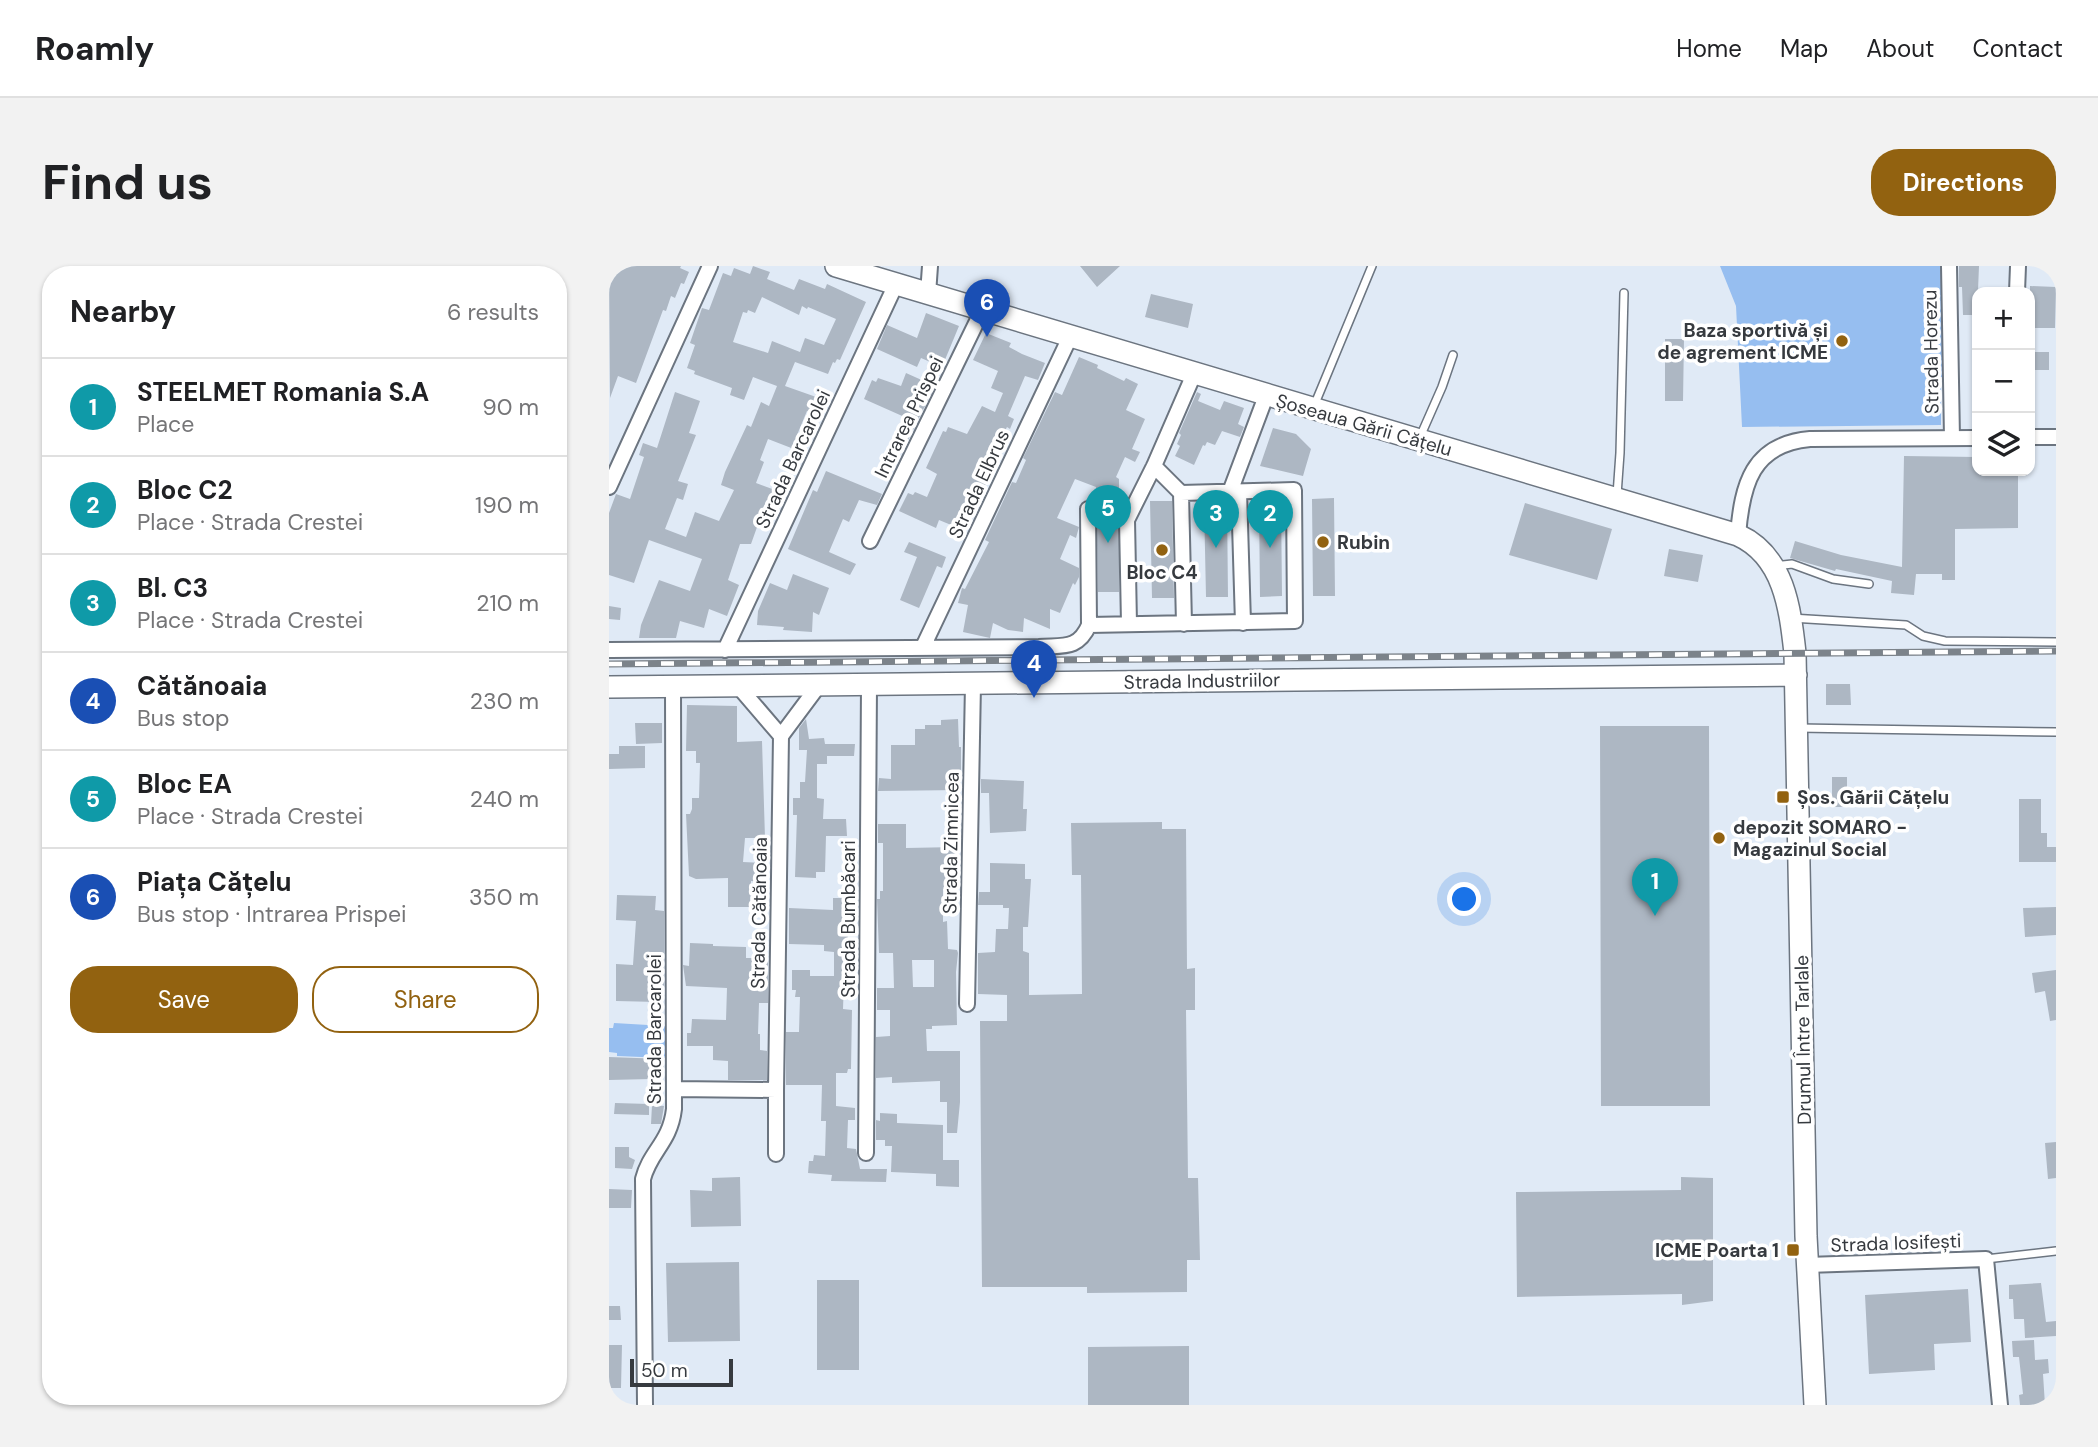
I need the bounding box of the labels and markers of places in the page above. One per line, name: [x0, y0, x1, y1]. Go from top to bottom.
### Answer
pin: 6: [964, 279, 1010, 337]
place label: Baza sportivă și de agrement ICME: [1657, 318, 1828, 365]
marker: Baza sportivă și de agrement ICME: [1834, 333, 1850, 349]
pin: 5: [1085, 485, 1131, 543]
pin: 3: [1193, 490, 1239, 548]
pin: 2: [1247, 490, 1293, 548]
place label: Rubin: [1337, 530, 1390, 555]
marker: Rubin: [1315, 534, 1331, 550]
marker: Bloc C4: [1154, 542, 1170, 558]
place label: Bloc C4: [1126, 560, 1198, 585]
pin: 4: [1011, 640, 1057, 698]
place label: Șos. Gării Cățelu: [1797, 785, 1949, 810]
marker: Șos. Gării Cățelu: [1775, 789, 1791, 805]
place label: depozit SOMARO - Magazinul Social: [1733, 815, 1907, 862]
marker: depozit SOMARO - Magazinul Social: [1711, 830, 1727, 846]
pin: 1: [1632, 858, 1678, 916]
place label: ICME Poarta 1: [1655, 1238, 1779, 1263]
marker: ICME Poarta 1: [1785, 1242, 1801, 1258]

